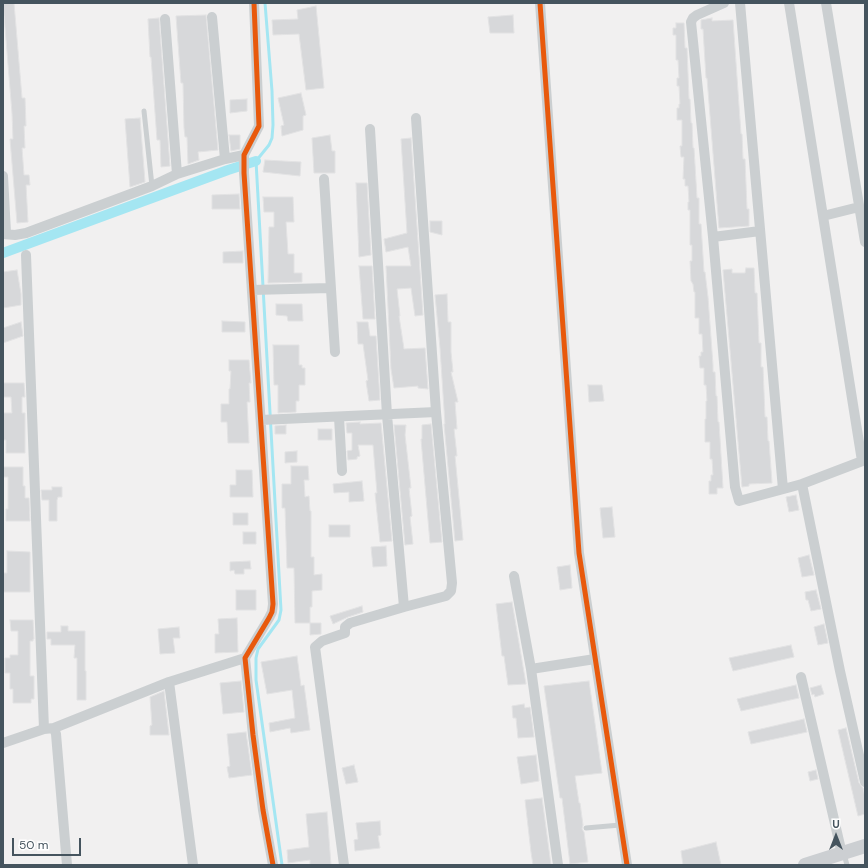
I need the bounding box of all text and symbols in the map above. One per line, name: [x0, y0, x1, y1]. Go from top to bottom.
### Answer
north arrow: [816, 816, 856, 856]
text: U: [832, 817, 840, 831]
scale bar: [14, 830, 83, 856]
text: 50 m: [19, 837, 48, 853]

